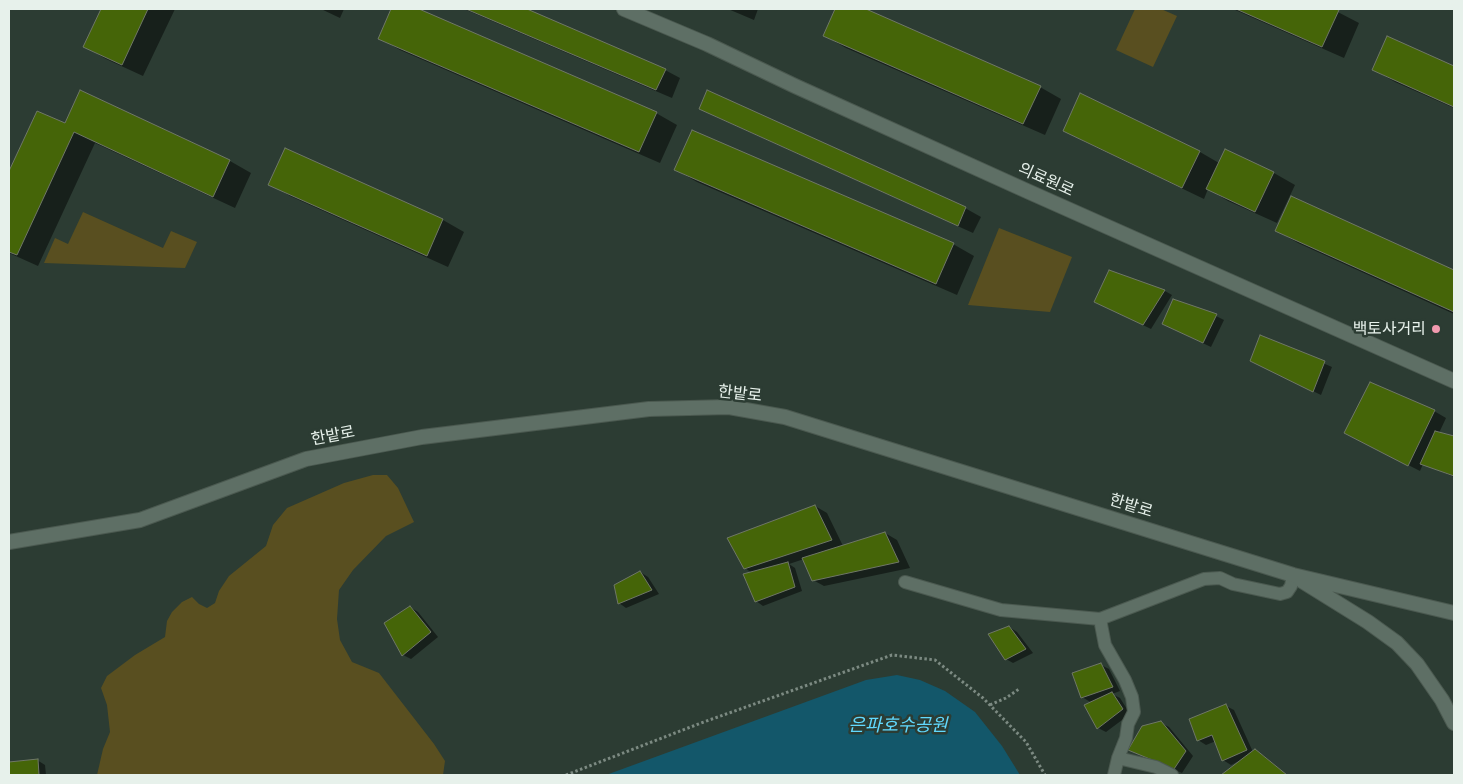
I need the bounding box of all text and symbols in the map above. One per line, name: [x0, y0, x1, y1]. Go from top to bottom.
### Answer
street label: 의료원로: [1015, 159, 1077, 201]
place label: 백토사거리: [1352, 319, 1426, 339]
marker: 백토사거리: [1430, 323, 1442, 335]
street label: 한밭로: [717, 382, 763, 406]
street label: 한밭로: [309, 422, 357, 450]
street label: 한밭로: [1107, 490, 1155, 522]
water label: 은파호수공원: [848, 715, 948, 737]

